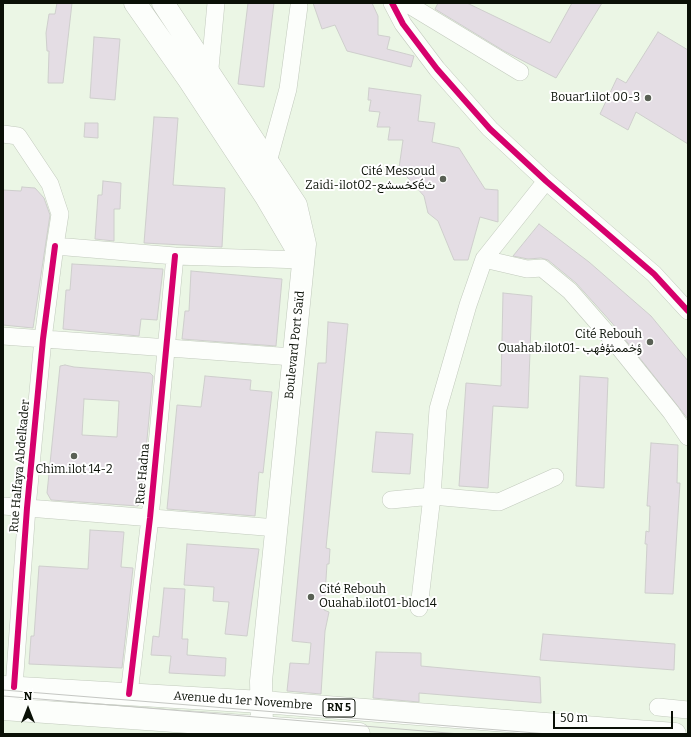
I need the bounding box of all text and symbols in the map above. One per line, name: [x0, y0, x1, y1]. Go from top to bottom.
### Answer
place label: Bouar1.ilot 00-3: [551, 91, 640, 105]
marker: Bouar1.ilot 00-3: [643, 93, 653, 103]
place label: Cité Messoud Zaidi-ilot02-كخسشعéث: [305, 165, 435, 193]
marker: Cité Messoud Zaidi-ilot02-كخسشعéث: [438, 174, 448, 184]
street label: Boulevard Port Saïd: [282, 290, 308, 400]
place label: Cité Rebouh Ouahab.ilot01- ؤخممثؤفهب: [498, 328, 642, 356]
marker: Cité Rebouh Ouahab.ilot01- ؤخممثؤفهب: [645, 337, 655, 347]
street label: Rue Halfaya Abdelkader: [7, 399, 33, 533]
street label: Rue Hadna: [133, 443, 153, 505]
marker: Chim.ilot 14-2: [69, 451, 79, 461]
place label: Chim.ilot 14-2: [36, 463, 112, 477]
place label: Cité Rebouh Ouahab.ilot01-bloc14: [319, 583, 437, 611]
marker: Cité Rebouh Ouahab.ilot01-bloc14: [306, 592, 316, 602]
north arrow: [8, 689, 48, 729]
street label: Avenue du 1er Novembre: [173, 689, 313, 713]
text: N: [24, 690, 32, 703]
road number: RN 5: [323, 699, 355, 717]
scale bar: [555, 703, 675, 729]
text: 50 m: [560, 711, 588, 725]

